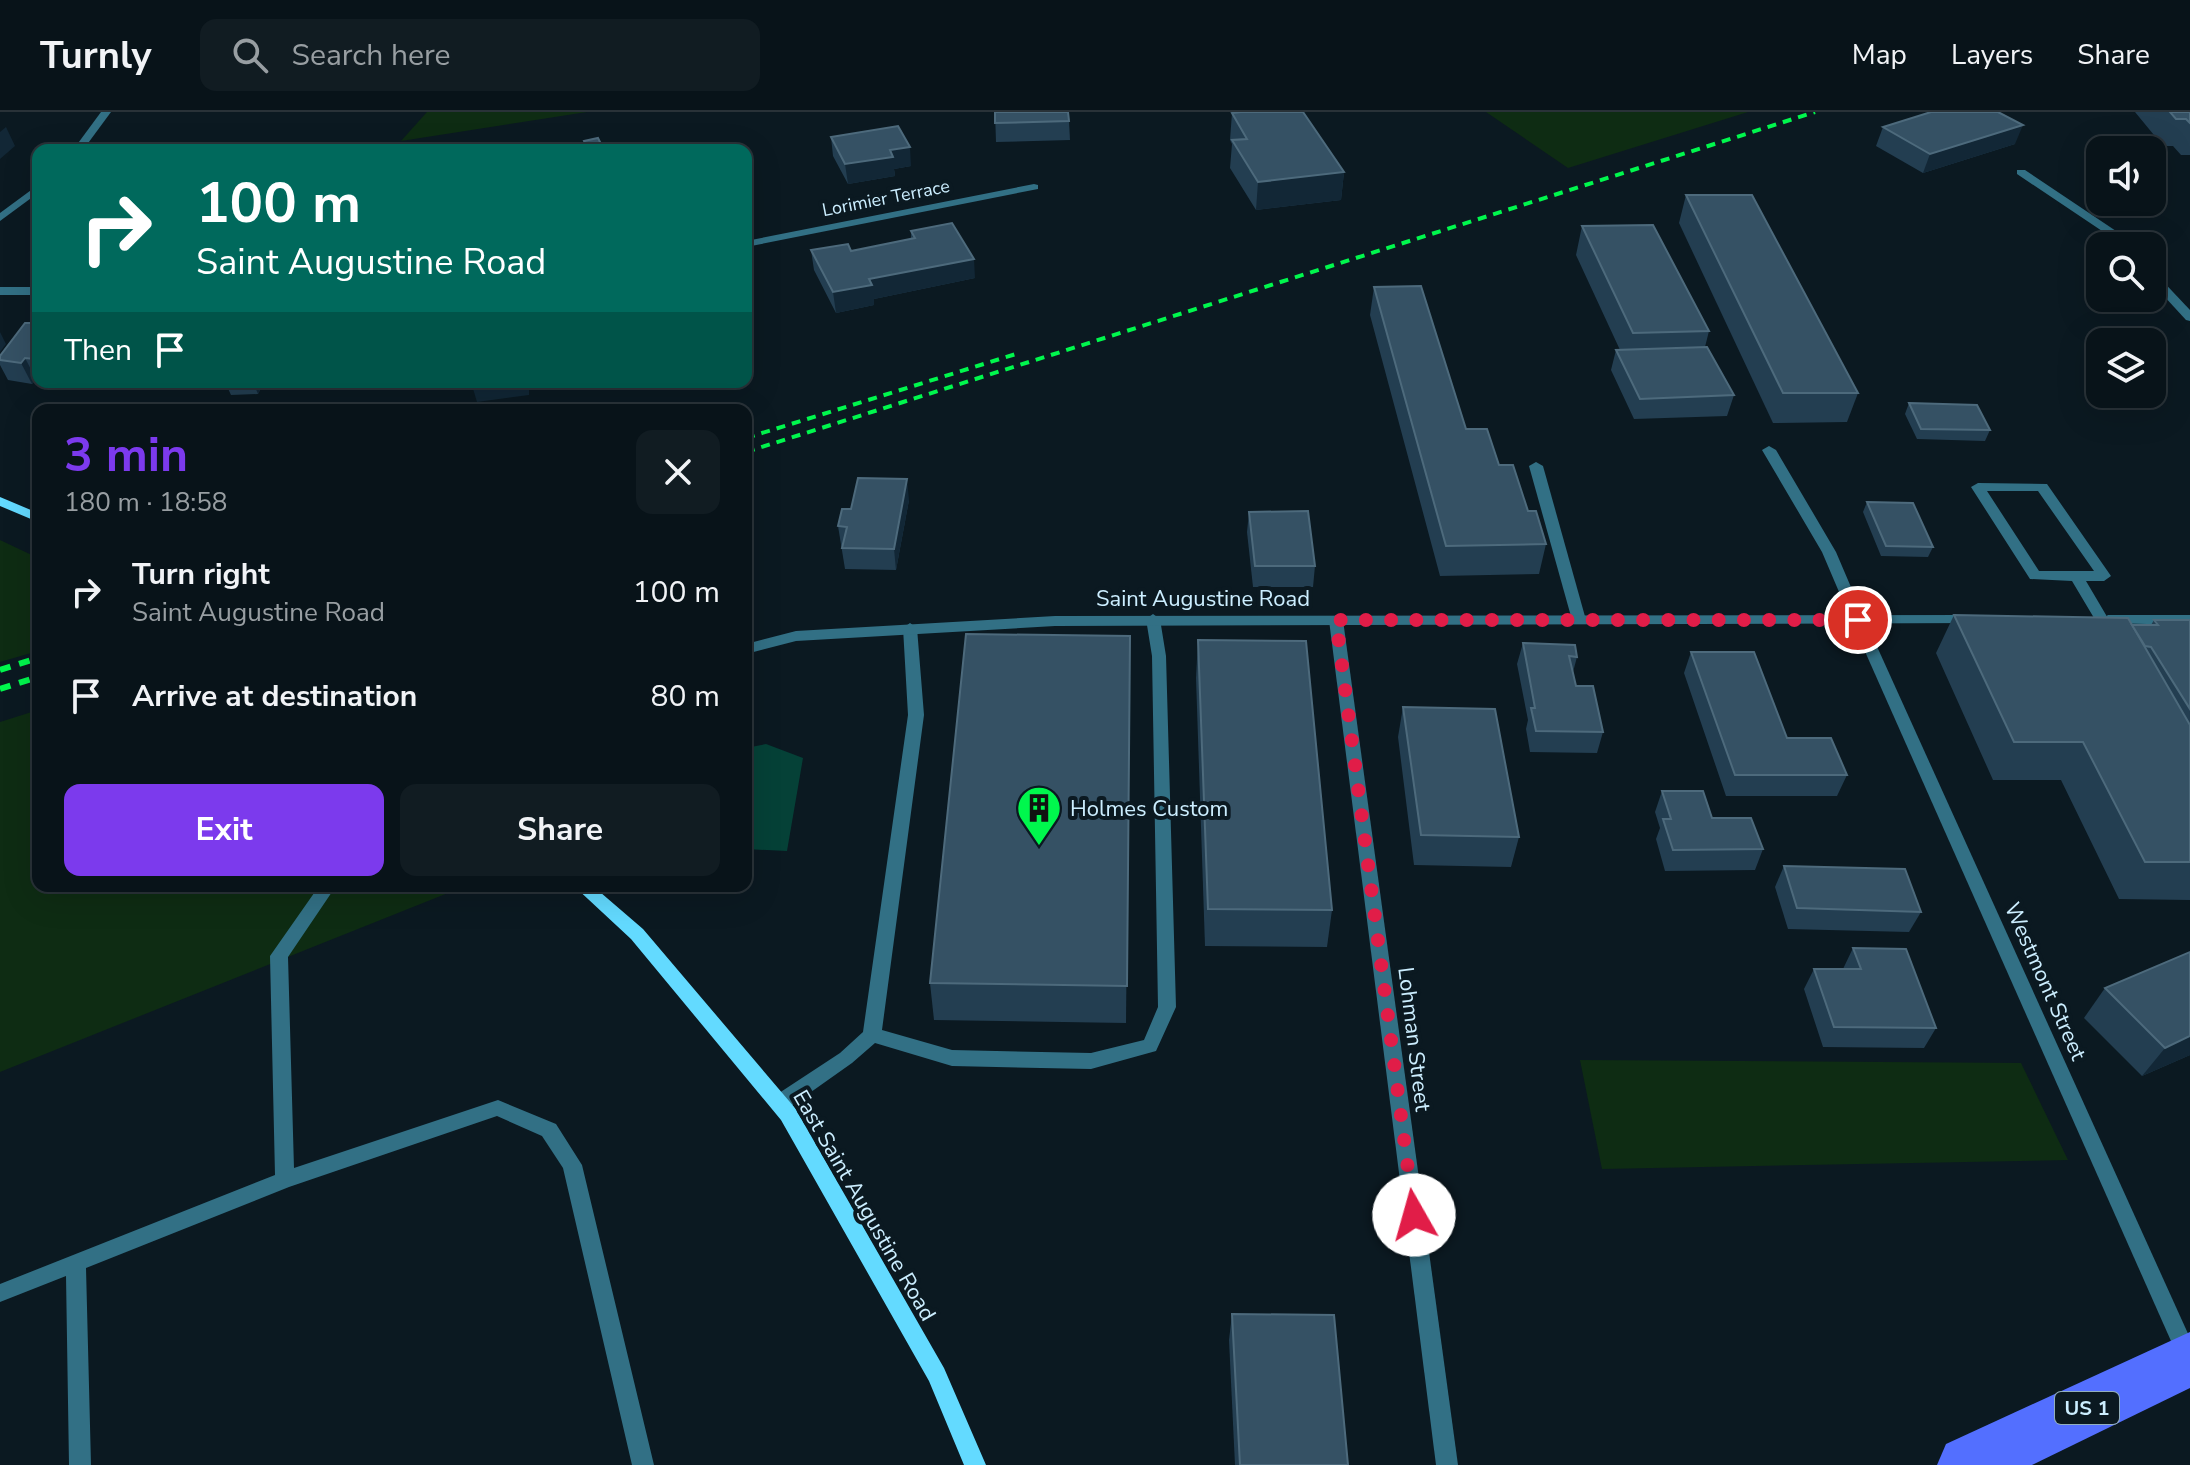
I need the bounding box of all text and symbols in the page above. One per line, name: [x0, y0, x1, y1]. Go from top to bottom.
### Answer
search box: [200, 19, 760, 91]
text: Turnly: [40, 30, 152, 81]
icon: search: [228, 33, 272, 77]
text: Search here: [292, 35, 451, 76]
text: Map: [1852, 36, 1907, 74]
text: Layers: [1951, 36, 2033, 74]
text: Share: [2077, 36, 2150, 74]
map controls: [2086, 136, 2166, 408]
button: sound: [2086, 136, 2166, 216]
text: 100 m: [196, 165, 361, 242]
street label: Lorimier Terrace: [820, 174, 952, 222]
icon: right: [64, 176, 168, 280]
button: search: [2086, 232, 2166, 312]
text: Saint Augustine Road: [196, 238, 546, 287]
icon: arrive: [148, 328, 192, 372]
button: layers: [2086, 328, 2166, 408]
text: Then: [64, 330, 132, 371]
text: 3 min: [64, 422, 188, 488]
button: close: [636, 430, 720, 514]
text: 180 m · 18:58: [64, 485, 227, 520]
text: Turn right: [132, 554, 270, 595]
icon: right: [64, 570, 108, 614]
text: 100 m: [633, 572, 720, 613]
street label: Saint Augustine Road: [1096, 584, 1310, 614]
pin: [1824, 586, 1892, 654]
text: Saint Augustine Road: [132, 595, 385, 630]
icon: arrive: [1836, 598, 1880, 642]
icon: arrive: [64, 674, 108, 718]
text: Arrive at destination: [132, 676, 417, 717]
text: 80 m: [651, 676, 720, 717]
button: Exit: [64, 784, 384, 876]
button: Share: [400, 784, 720, 876]
building icon: Holmes Custom: [1015, 784, 1063, 847]
place label: Holmes Custom: [1070, 794, 1228, 824]
street label: Westmont Street: [1997, 898, 2093, 1065]
street label: Lohman Street: [1390, 965, 1438, 1113]
street label: East Saint Augustine Road: [786, 1084, 943, 1327]
position arrow: [1372, 1173, 1456, 1257]
road number: US 1: [2055, 1392, 2119, 1424]

